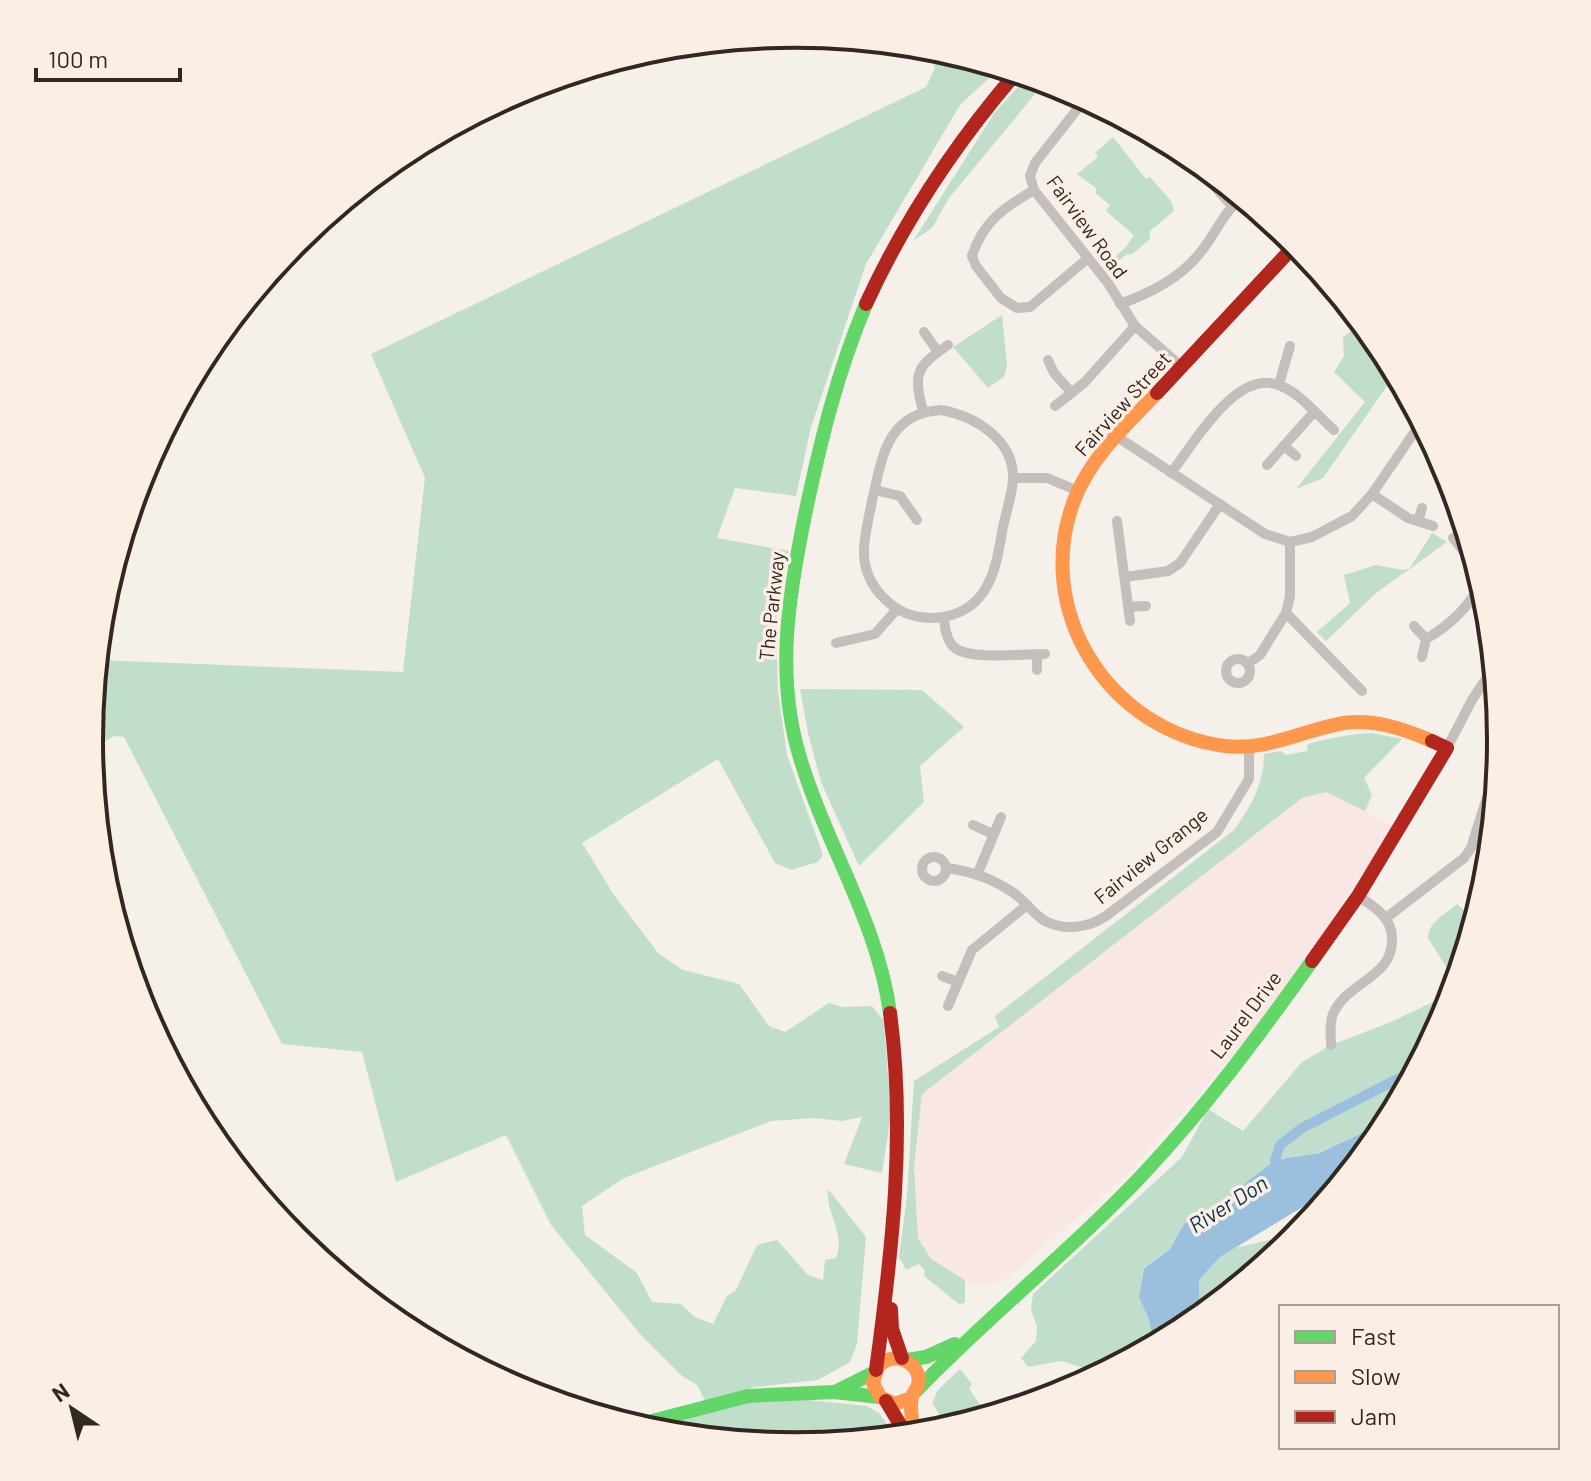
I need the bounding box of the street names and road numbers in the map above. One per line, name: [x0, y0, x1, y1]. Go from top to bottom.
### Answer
street label: Fairview Road: [1042, 170, 1133, 283]
street label: Fairview Street: [1069, 346, 1175, 460]
street label: The Parkway: [753, 550, 789, 662]
street label: Fairview Grange: [1089, 802, 1212, 908]
street label: Laurel Drive: [1205, 966, 1286, 1063]

